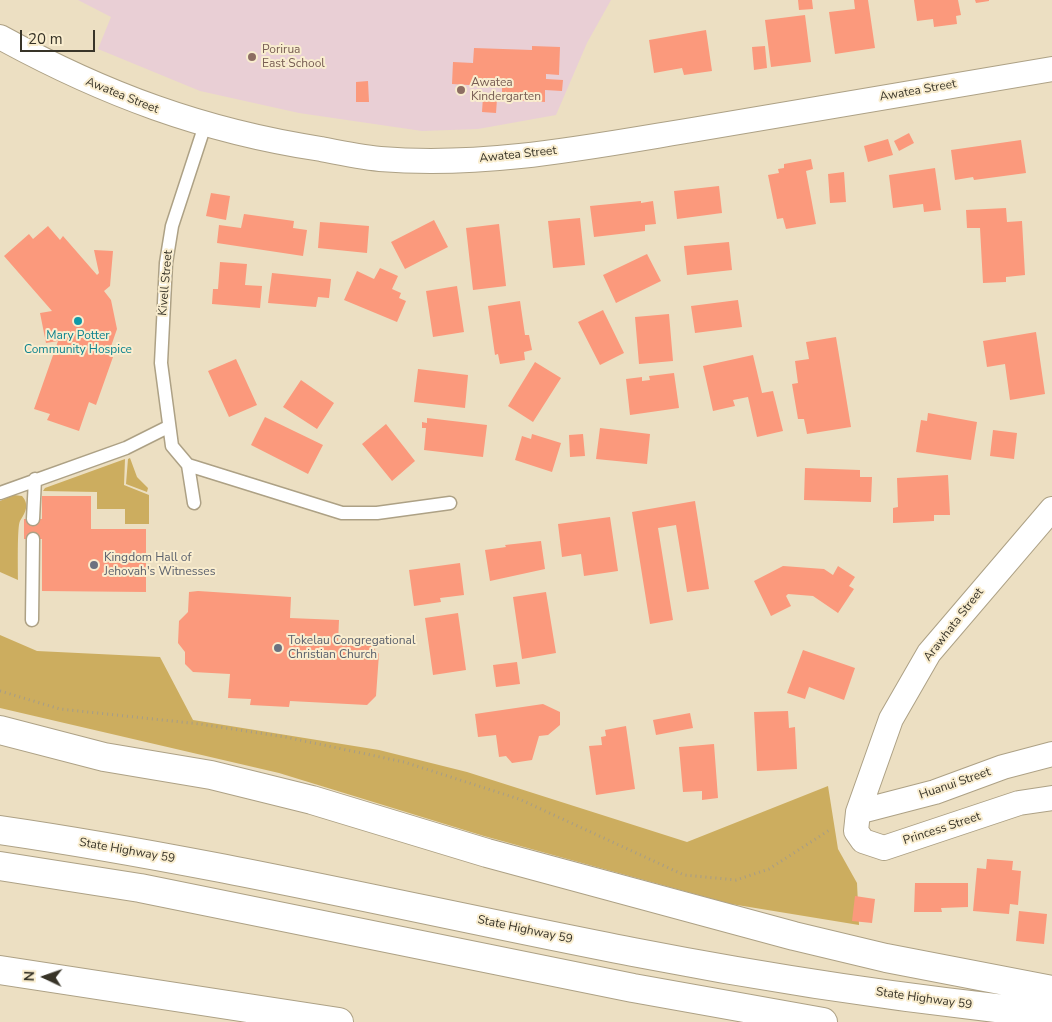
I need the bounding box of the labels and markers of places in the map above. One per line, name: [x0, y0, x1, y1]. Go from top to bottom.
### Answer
place label: Porirua East School: [262, 43, 325, 71]
marker: Porirua East School: [246, 51, 258, 63]
place label: Awatea Kindergarten: [471, 76, 541, 104]
marker: Awatea Kindergarten: [455, 84, 467, 96]
marker: Mary Potter Community Hospice: [72, 315, 84, 327]
place label: Mary Potter Community Hospice: [24, 329, 132, 357]
place label: Kingdom Hall of Jehovah's Witnesses: [104, 551, 216, 579]
marker: Kingdom Hall of Jehovah's Witnesses: [88, 559, 100, 571]
place label: Tokelau Congregational Christian Church: [288, 634, 415, 662]
marker: Tokelau Congregational Christian Church: [272, 642, 284, 654]

